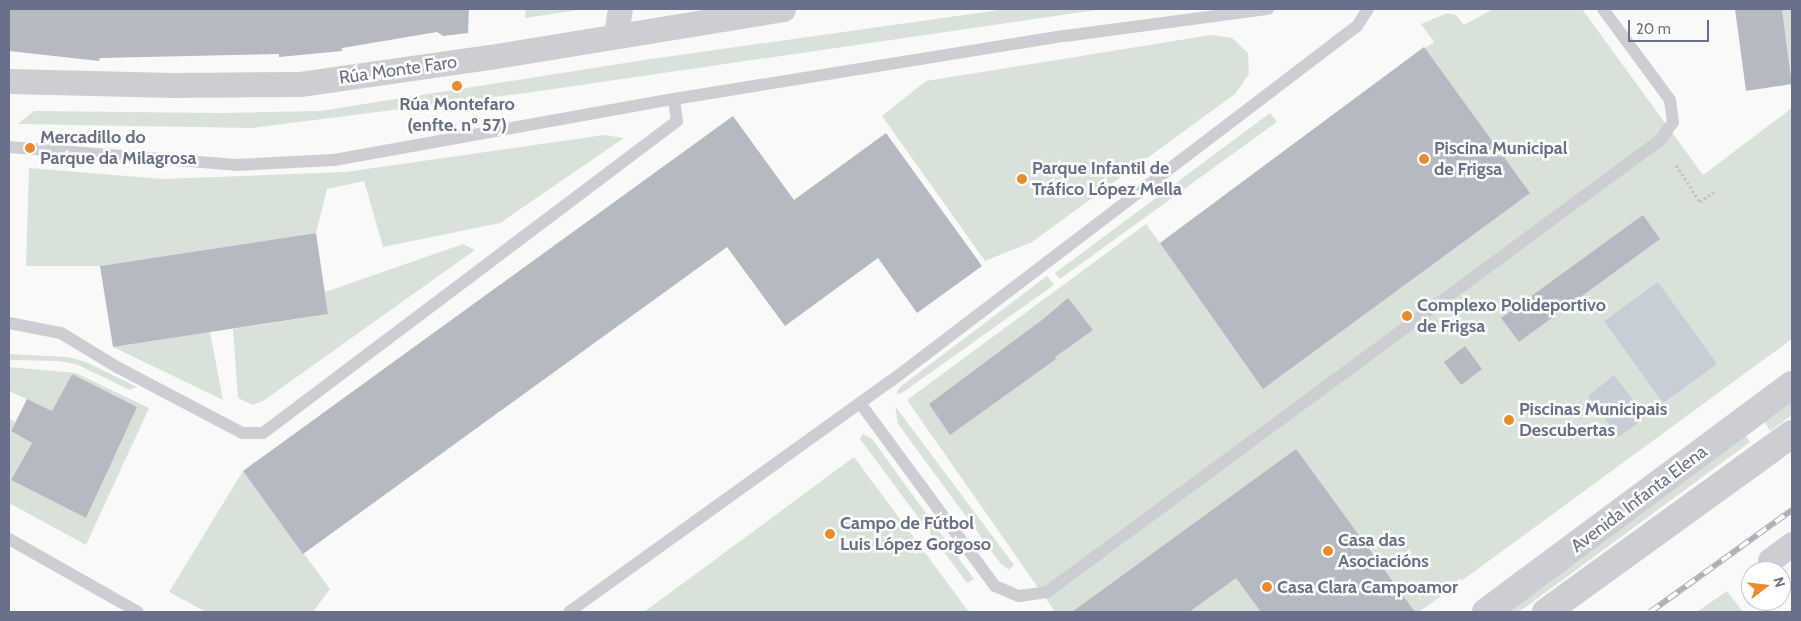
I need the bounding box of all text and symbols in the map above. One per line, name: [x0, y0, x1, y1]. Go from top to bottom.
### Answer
scale bar: [1631, 10, 1712, 42]
text: 20 m: [1636, 20, 1671, 38]
street label: Rúa Monte Faro: [338, 51, 458, 89]
marker: Rúa Montefaro (enfte. nº 57): [451, 80, 463, 92]
place label: Rúa Montefaro (enfte. nº 57): [399, 94, 515, 136]
place label: Mercadillo do Parque da Milagrosa: [40, 127, 197, 170]
place label: Piscina Municipal de Frigsa: [1434, 138, 1567, 180]
marker: Mercadillo do Parque da Milagrosa: [24, 142, 36, 154]
marker: Piscina Municipal de Frigsa: [1418, 153, 1430, 165]
place label: Parque Infantil de Tráfico López Mella: [1032, 158, 1182, 200]
marker: Parque Infantil de Tráfico López Mella: [1016, 173, 1028, 185]
place label: Complexo Polideportivo de Frigsa: [1417, 295, 1606, 338]
marker: Complexo Polideportivo de Frigsa: [1401, 310, 1413, 322]
place label: Piscinas Municipais Descubertas: [1519, 399, 1667, 442]
marker: Piscinas Municipais Descubertas: [1503, 414, 1515, 426]
street label: Avenida Infanta Elena: [1567, 441, 1711, 557]
place label: Campo de Fútbol Luis López Gorgoso: [840, 513, 991, 556]
marker: Campo de Fútbol Luis López Gorgoso: [824, 528, 836, 540]
place label: Casa das Asociacións: [1338, 530, 1429, 572]
marker: Casa das Asociacións: [1322, 545, 1334, 557]
north arrow: [1741, 561, 1791, 611]
text: N: [1769, 575, 1789, 589]
place label: Casa Clara Campoamor: [1277, 576, 1458, 598]
marker: Casa Clara Campoamor: [1261, 581, 1273, 593]

